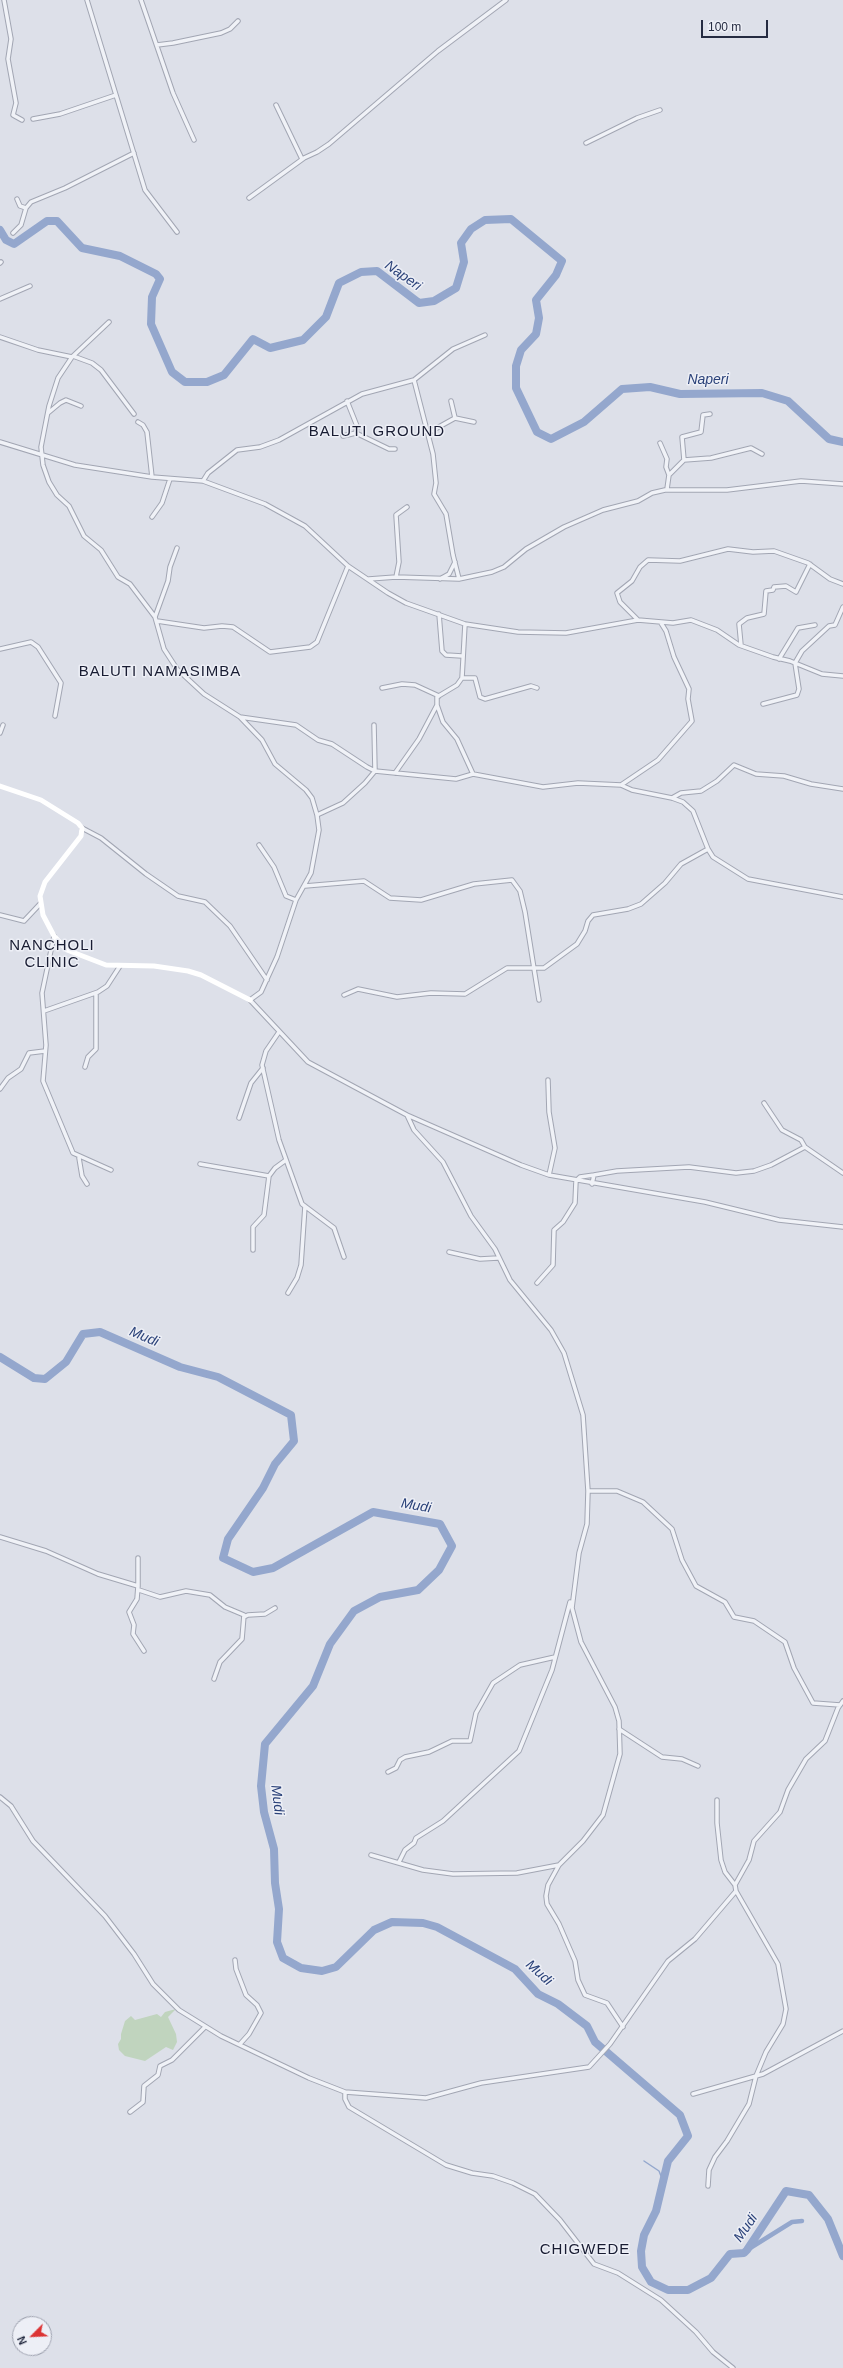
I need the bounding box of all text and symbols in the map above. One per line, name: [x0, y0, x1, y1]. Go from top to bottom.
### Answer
scale bar: [703, 12, 770, 38]
text: 100 m: [708, 20, 741, 34]
water label: Naperi: [381, 257, 425, 295]
water label: Naperi: [687, 372, 729, 388]
district label: BALUTI GROUND: [309, 423, 445, 441]
district label: BALUTI NAMASIMBA: [79, 663, 241, 681]
district label: NANCHOLI CLINIC: [9, 937, 95, 972]
water label: Mudi: [127, 1323, 161, 1351]
water label: Mudi: [400, 1495, 432, 1517]
water label: Mudi: [267, 1784, 287, 1816]
water label: Mudi: [522, 1957, 556, 1989]
water label: Mudi: [730, 2211, 762, 2245]
district label: CHIGWEDE: [540, 2241, 630, 2259]
north arrow: [12, 2316, 52, 2356]
text: N: [15, 2334, 29, 2347]

